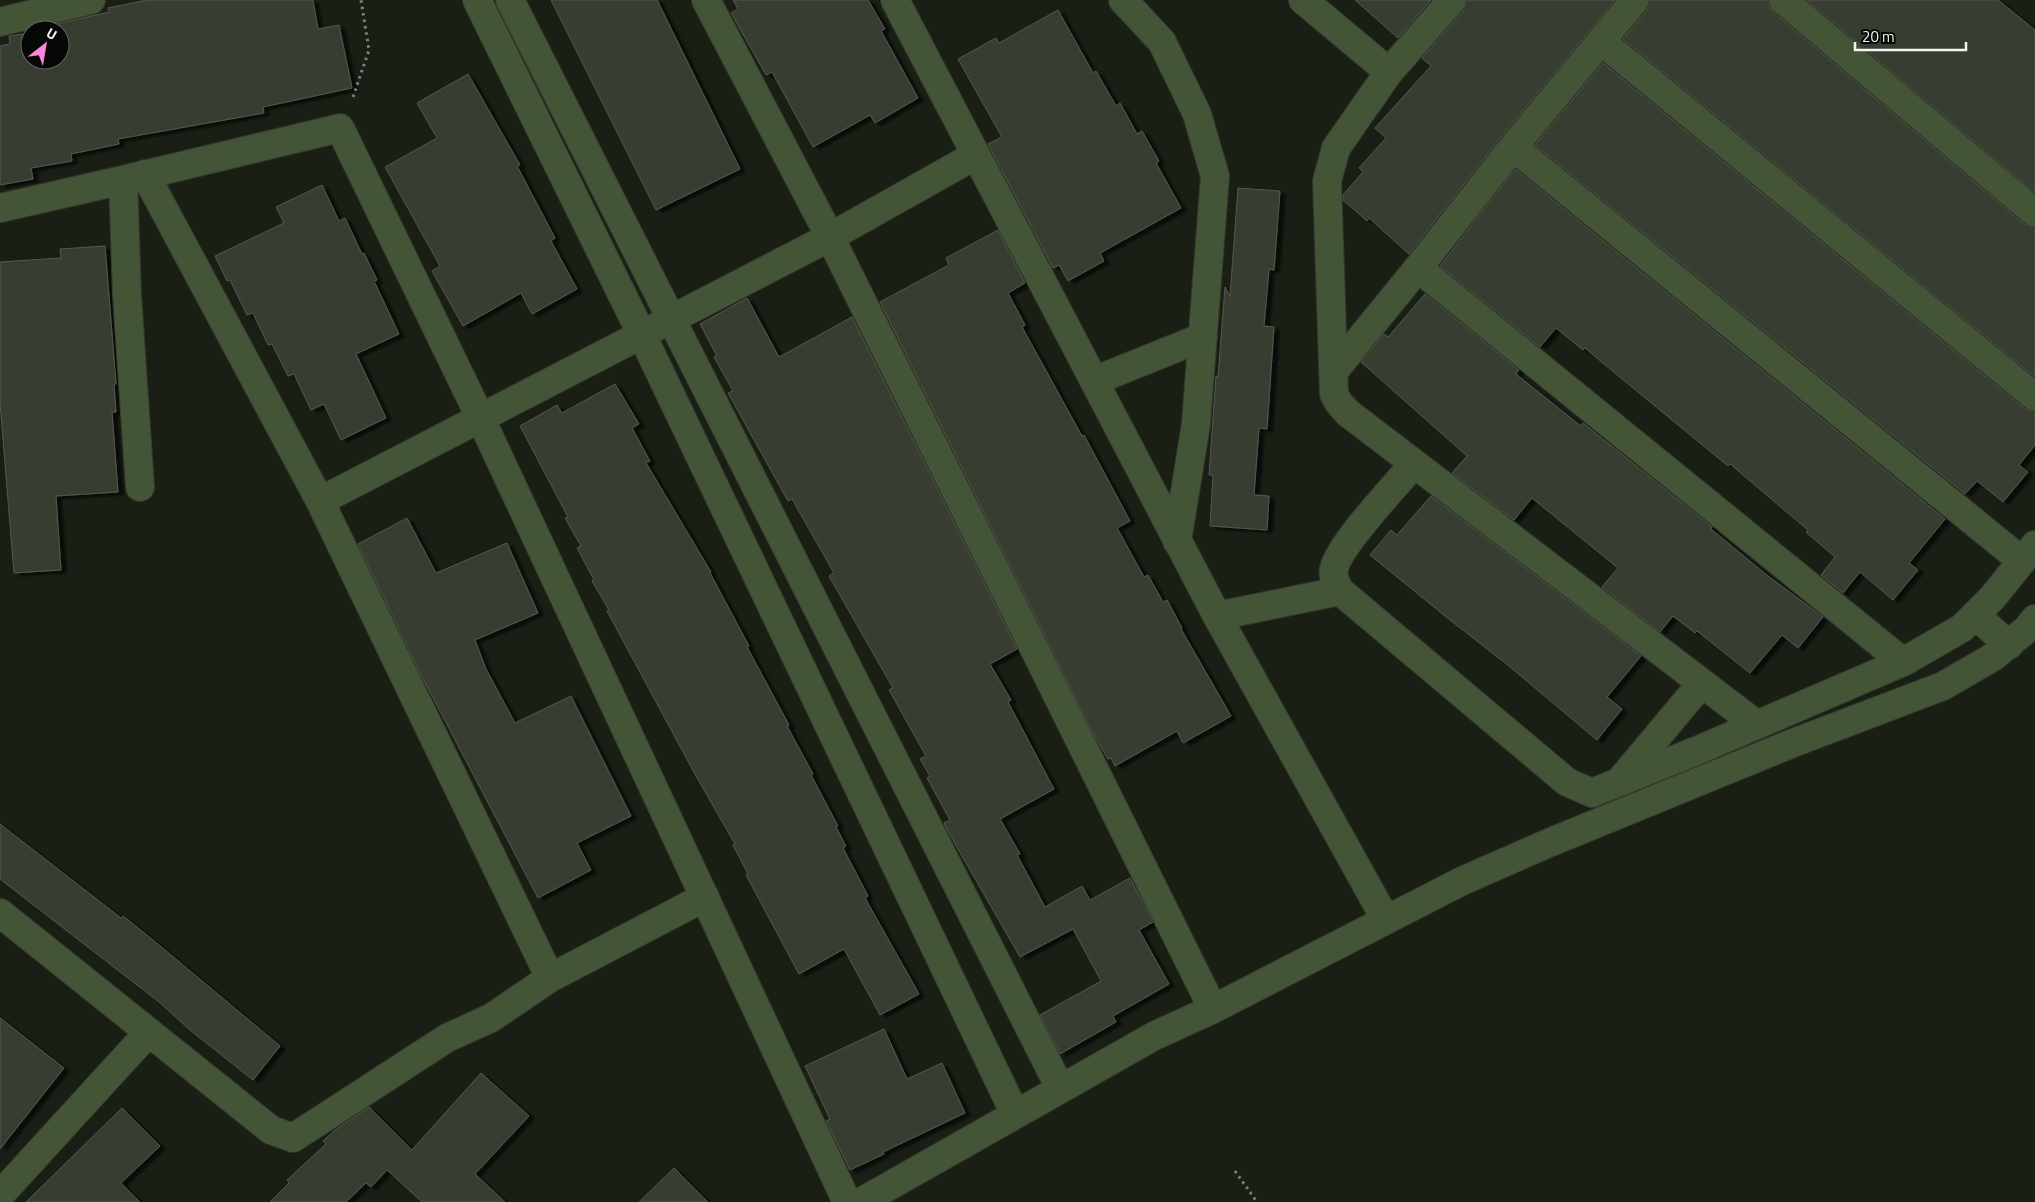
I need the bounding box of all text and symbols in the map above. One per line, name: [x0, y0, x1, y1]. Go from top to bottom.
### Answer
north arrow: [20, 20, 70, 70]
scale bar: [1855, 20, 1966, 52]
text: U: [43, 22, 61, 45]
text: 20 m: [1862, 25, 1895, 48]

